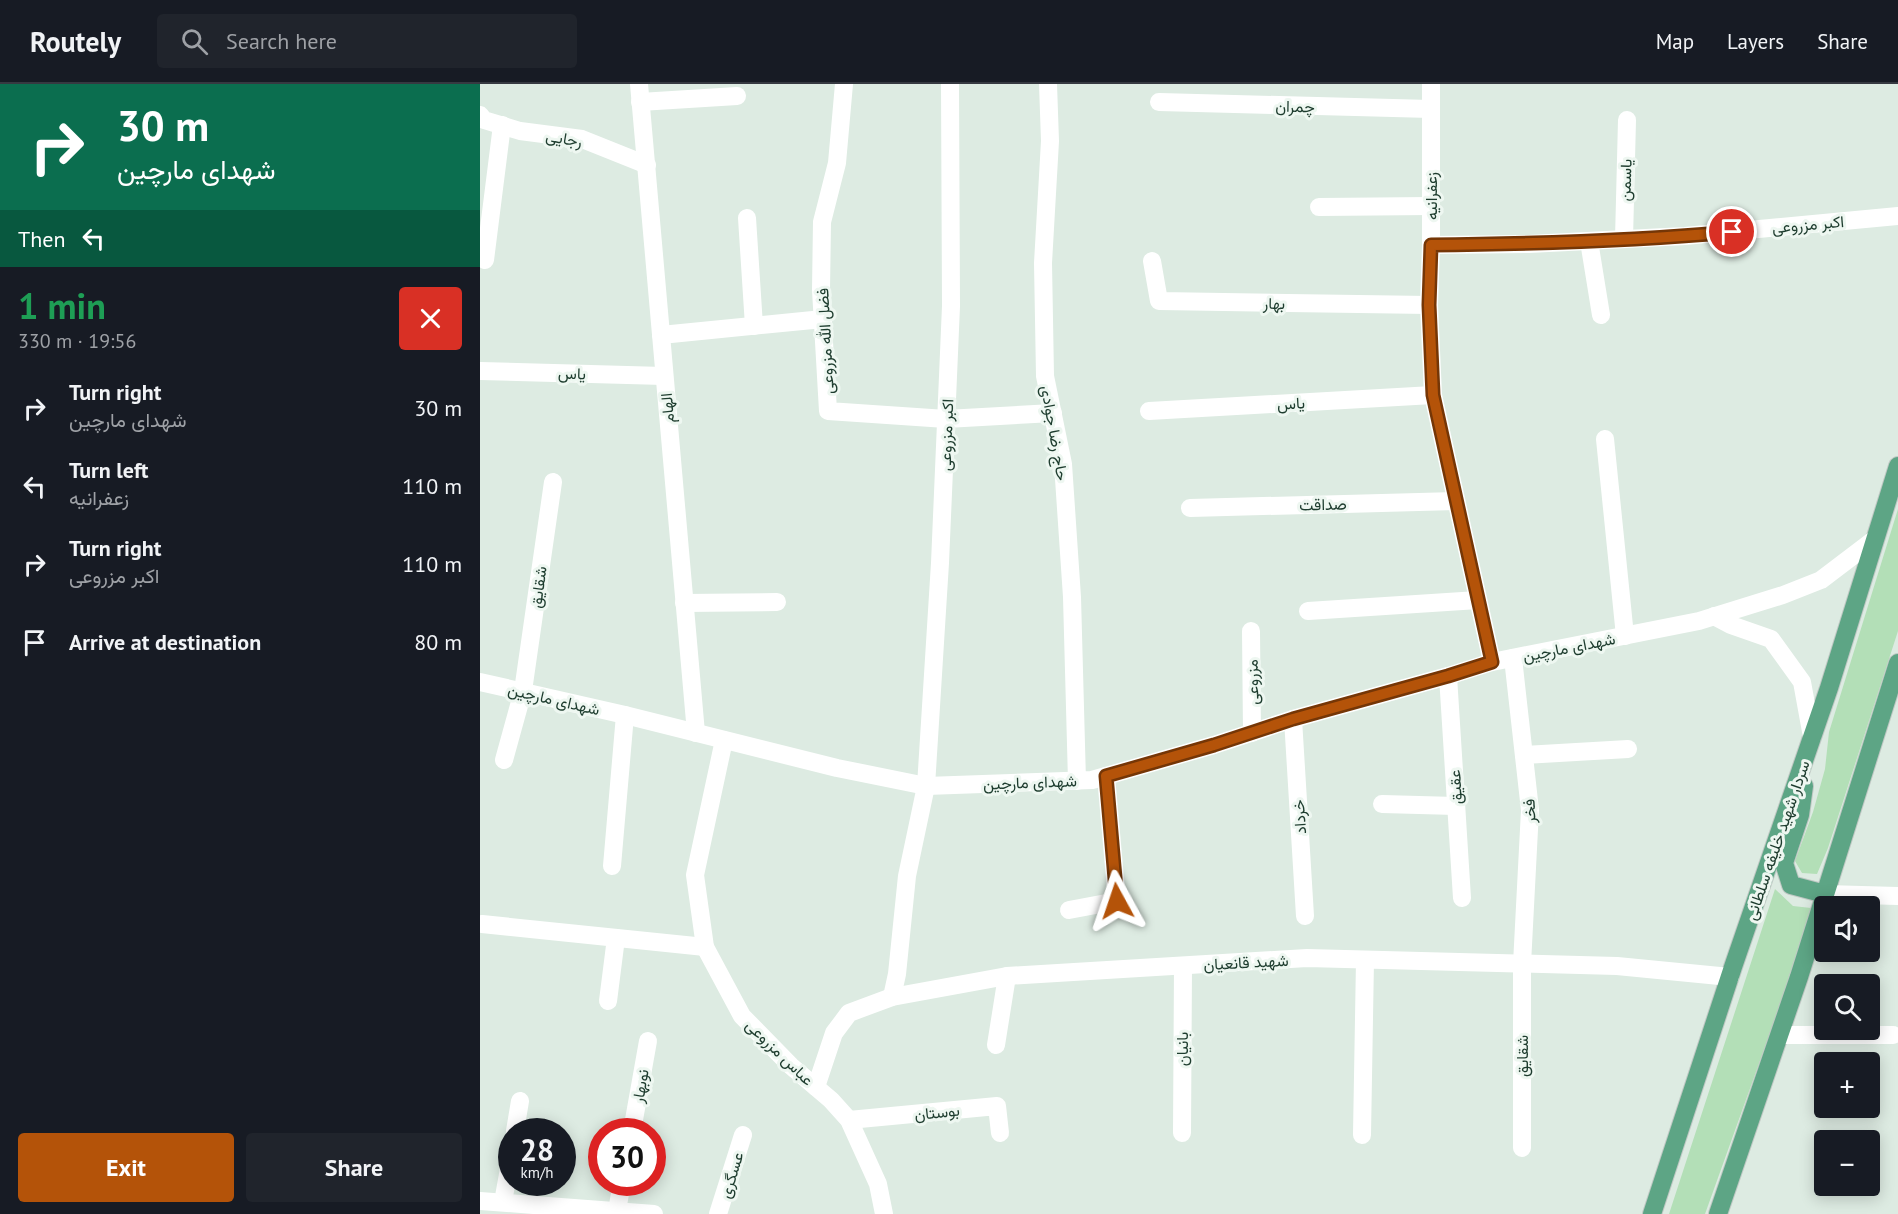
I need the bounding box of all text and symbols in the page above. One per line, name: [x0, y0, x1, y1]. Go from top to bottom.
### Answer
search box: [157, 14, 577, 68]
text: Routely: [30, 23, 121, 60]
icon: search: [178, 25, 211, 58]
text: Search here: [226, 27, 337, 55]
text: Map: [1656, 28, 1694, 55]
text: Layers: [1727, 28, 1784, 55]
text: Share: [1817, 28, 1868, 55]
street label: چمران: [1275, 96, 1315, 118]
text: 30 m: [117, 98, 209, 153]
icon: right: [18, 108, 96, 186]
street label: رجایی: [544, 125, 584, 152]
text: شهدای مارچین: [117, 152, 276, 186]
street label: یاسمن: [1614, 158, 1637, 202]
street label: زعفرانیه: [1421, 172, 1442, 220]
pin: [1706, 206, 1757, 257]
street label: اکبر مزروعی: [1771, 211, 1845, 238]
icon: arrive: [1715, 215, 1748, 248]
icon: left: [77, 222, 110, 255]
text: Then: [18, 225, 65, 253]
text: 1 min: [18, 282, 106, 329]
button: close: [399, 287, 462, 350]
street label: فضل الله مزروعی: [812, 287, 839, 394]
street label: بهار: [1262, 293, 1285, 314]
text: 330 m · 19:56: [18, 328, 136, 354]
street label: یاس: [558, 363, 586, 384]
text: Turn right: [69, 378, 161, 406]
street label: حاج رضا جوادی: [1035, 384, 1073, 483]
icon: right: [18, 392, 51, 425]
street label: الهام: [656, 392, 679, 424]
street label: یاس: [1276, 392, 1306, 415]
text: 30 m: [414, 394, 462, 422]
street label: اکبر مزروعی: [935, 398, 958, 472]
text: شهدای مارچین: [69, 407, 186, 433]
text: Turn left: [69, 456, 149, 484]
icon: left: [18, 470, 51, 503]
text: 110 m: [402, 472, 462, 500]
text: زعفرانیه: [69, 485, 129, 511]
street label: صداقت: [1299, 494, 1347, 514]
text: Turn right: [69, 534, 161, 562]
icon: right: [18, 548, 51, 581]
text: 110 m: [402, 550, 462, 578]
text: اکبر مزروعی: [69, 563, 159, 589]
street label: شقایق: [525, 565, 552, 609]
icon: arrive: [18, 626, 51, 659]
text: Arrive at destination: [69, 628, 261, 656]
text: 80 m: [414, 628, 462, 656]
street label: شهدای مارچین: [1521, 628, 1617, 668]
street label: مزروعی: [1242, 659, 1263, 705]
street label: شهدای مارچین: [506, 679, 602, 721]
street label: سردار شهید خلیفه سلطانی: [1740, 758, 1815, 923]
street label: عقیق: [1444, 769, 1467, 805]
street label: شهدای مارچین: [983, 770, 1077, 796]
street label: فخر: [1519, 798, 1540, 825]
street label: خرداد: [1288, 799, 1311, 835]
position arrow: [1085, 869, 1149, 933]
map controls: [1814, 896, 1880, 1196]
button: sound: [1814, 896, 1880, 962]
street label: شهید قانعیان: [1203, 950, 1289, 975]
button: search: [1814, 974, 1880, 1040]
street label: عباس مزروعی: [741, 1015, 818, 1090]
street label: بانیان: [1172, 1032, 1192, 1066]
street label: شقایق: [1512, 1035, 1533, 1077]
button: +: [1814, 1052, 1880, 1118]
street label: نوبهار: [627, 1068, 654, 1106]
street label: بوستان: [913, 1100, 961, 1125]
speed limit sign: 30: [588, 1118, 666, 1196]
text: 28: [520, 1130, 554, 1169]
button: −: [1814, 1130, 1880, 1196]
button: Exit: [18, 1133, 234, 1202]
button: Share: [246, 1133, 462, 1202]
street label: عسگری: [714, 1149, 748, 1201]
text: km/h: [521, 1163, 553, 1182]

